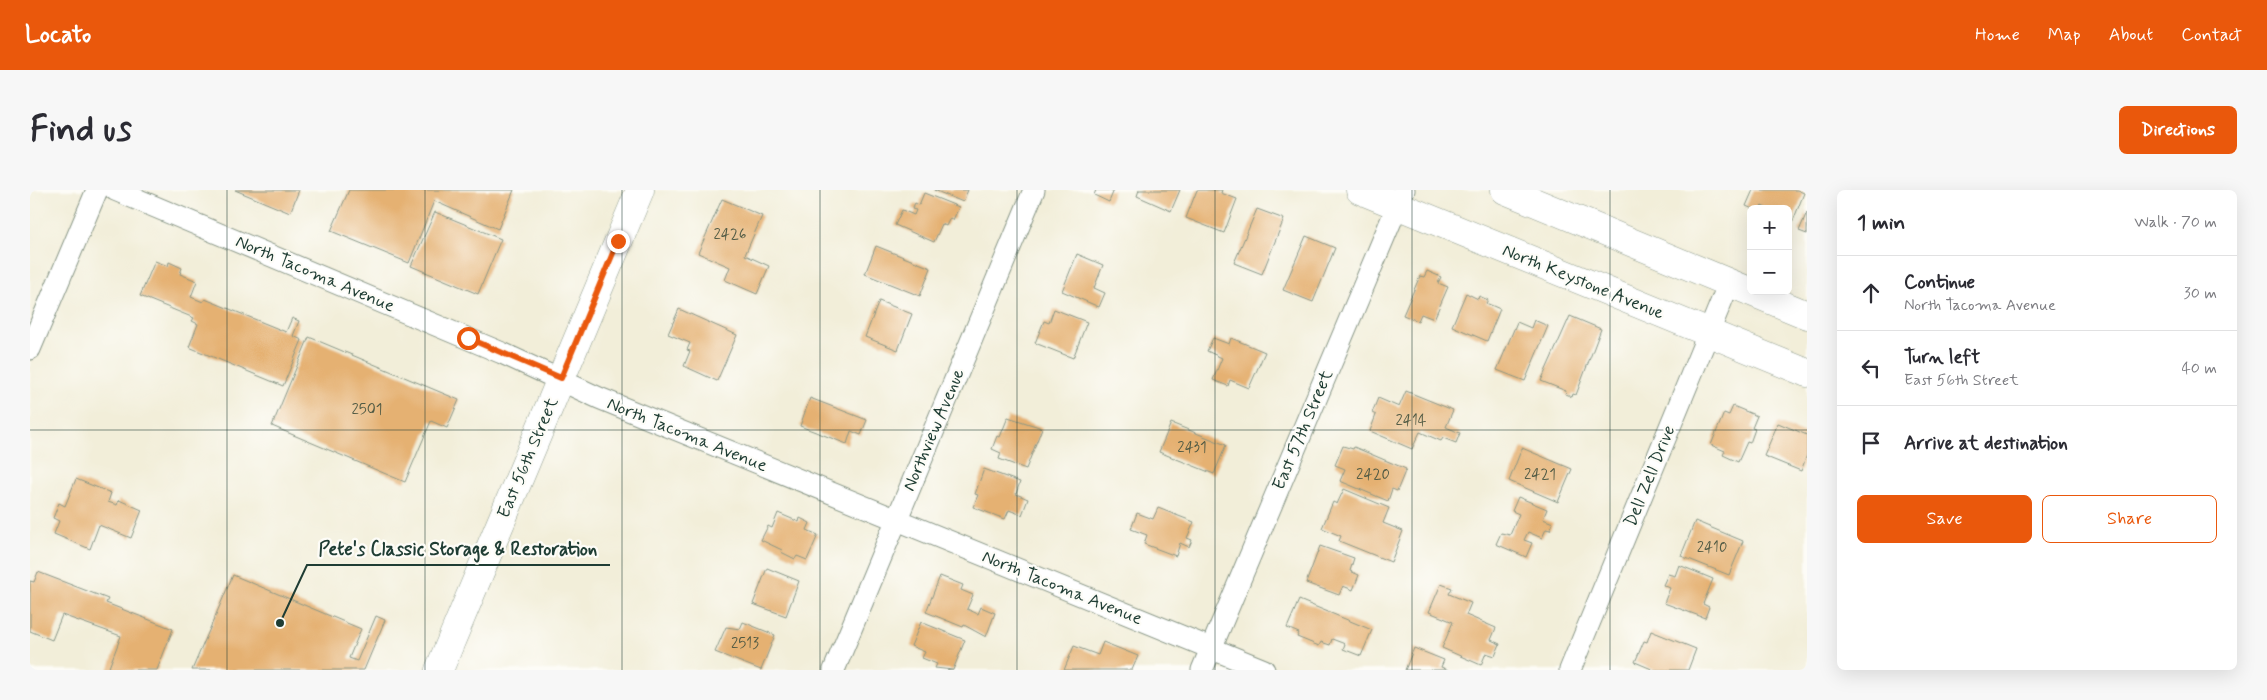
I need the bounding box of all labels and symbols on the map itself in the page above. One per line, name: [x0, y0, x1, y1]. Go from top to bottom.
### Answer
house number: 2426: [713, 225, 747, 245]
street label: North Tacoma Avenue: [232, 230, 398, 318]
route end: [607, 230, 630, 253]
street label: North Keystone Avenue: [1499, 239, 1667, 325]
route start: [457, 327, 480, 350]
street label: Northview Avenue: [897, 365, 971, 495]
street label: East 57th Street: [1267, 366, 1339, 494]
street label: North Tacoma Avenue: [603, 392, 771, 478]
street label: East 56th Street: [492, 394, 564, 522]
house number: 2501: [351, 400, 383, 420]
house number: 2414: [1395, 411, 1427, 431]
street label: Dell Zell Drive: [1619, 422, 1681, 530]
house number: 2431: [1177, 438, 1207, 458]
house number: 2420: [1356, 465, 1390, 485]
house number: 2421: [1524, 465, 1556, 485]
callout: Pete's Classic Storage & Restoration: [307, 531, 610, 565]
text: Pete's Classic Storage & Restoration: [319, 537, 598, 563]
house number: 2410: [1697, 538, 1727, 558]
street label: North Tacoma Avenue: [978, 545, 1146, 631]
house number: 2513: [731, 634, 759, 654]

